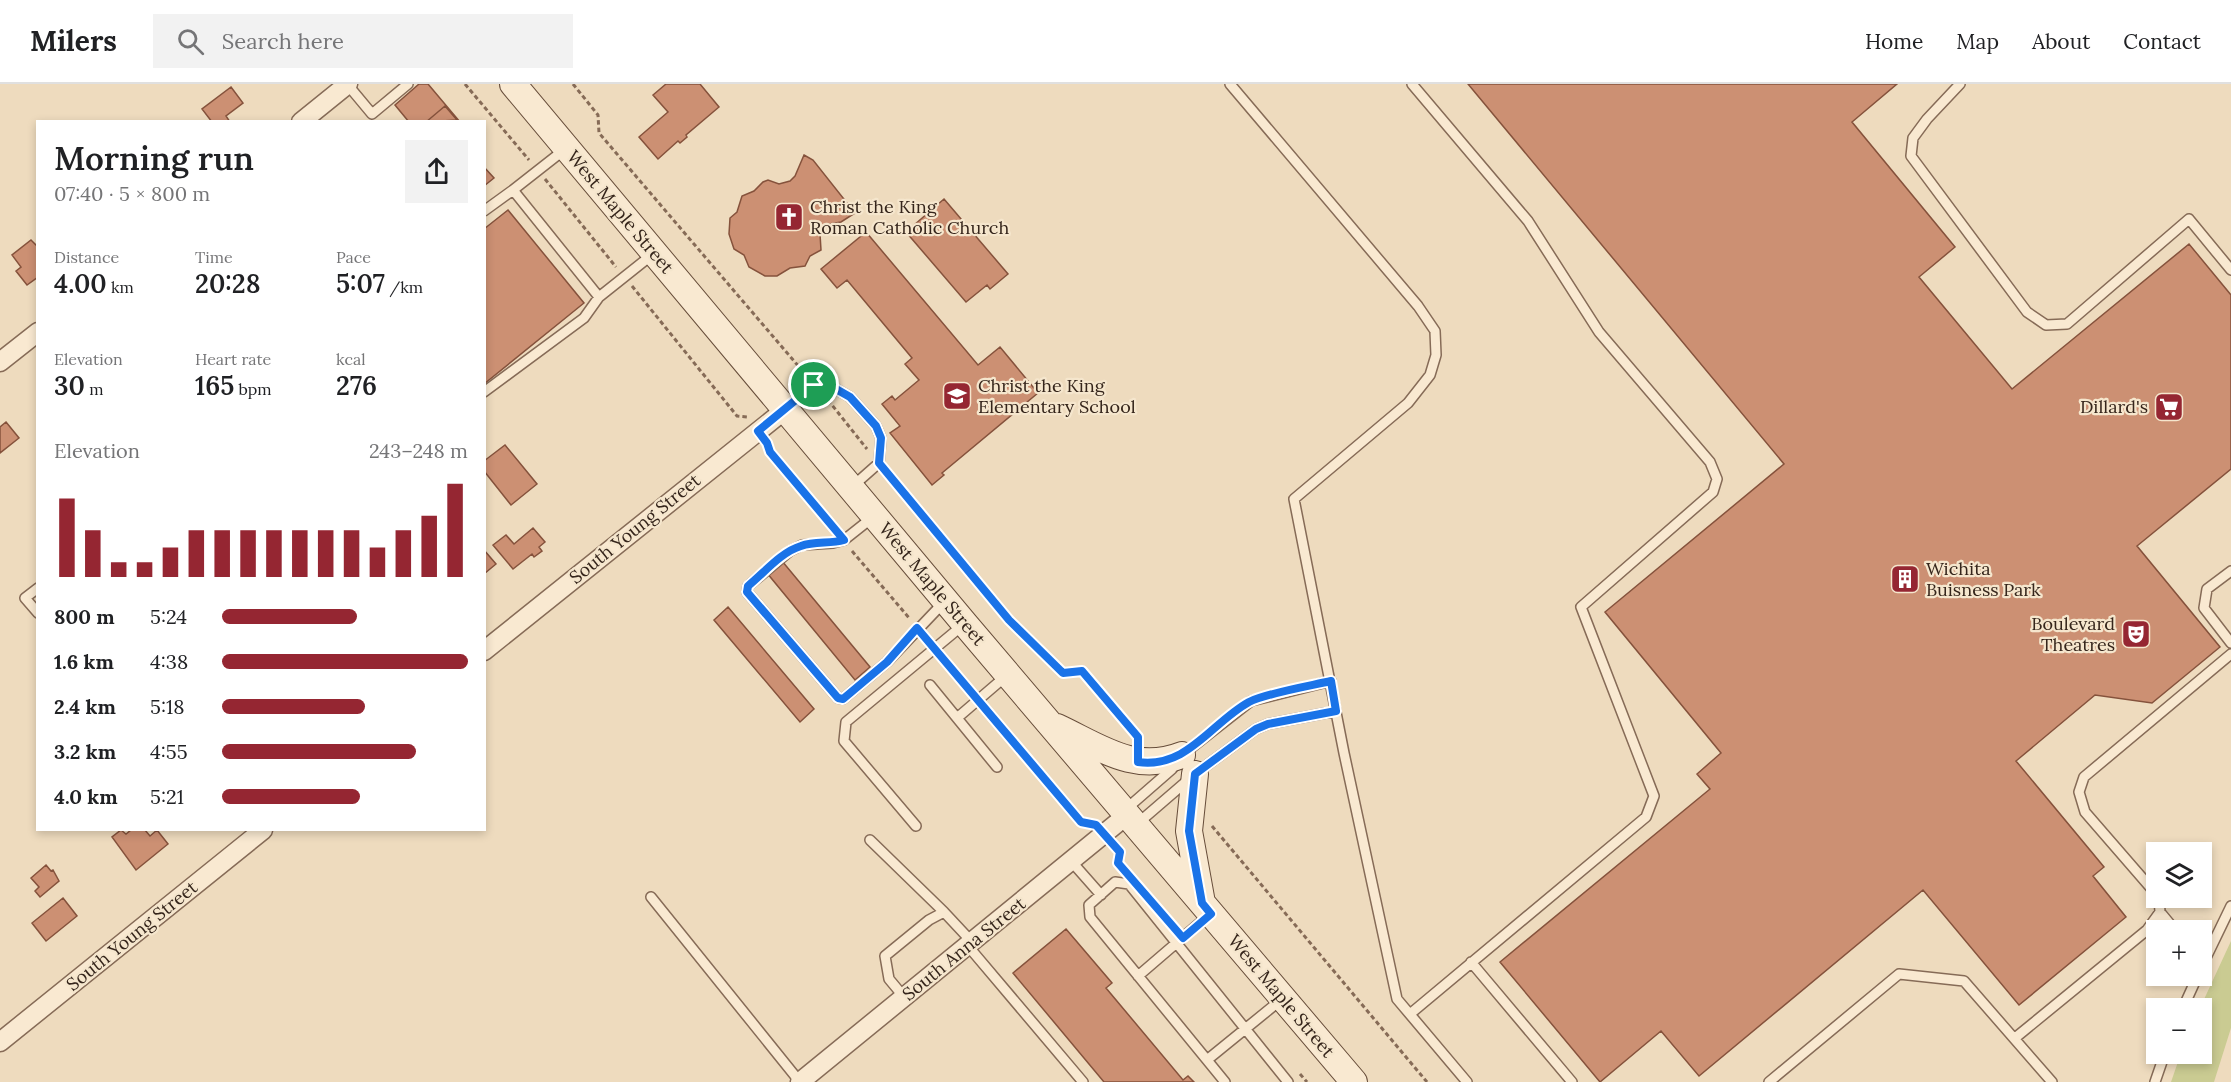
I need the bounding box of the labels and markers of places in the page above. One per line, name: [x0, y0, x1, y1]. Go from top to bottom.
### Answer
place label: Christ the King Roman Catholic Church: [810, 195, 1009, 239]
church icon: Christ the King Roman Catholic Church: [773, 201, 805, 233]
pin: [788, 359, 839, 410]
place label: Christ the King Elementary School: [978, 374, 1136, 418]
school or university icon: Christ the King Elementary School: [941, 380, 973, 412]
supermarket icon: Dillard's: [2153, 391, 2185, 423]
place label: Dillard's: [2080, 395, 2148, 418]
place label: Wichita Buisness Park: [1926, 557, 2041, 601]
building icon: Wichita Buisness Park: [1889, 563, 1921, 595]
place label: Boulevard Theatres: [2031, 612, 2115, 656]
theatre icon: Boulevard Theatres: [2120, 618, 2152, 650]

